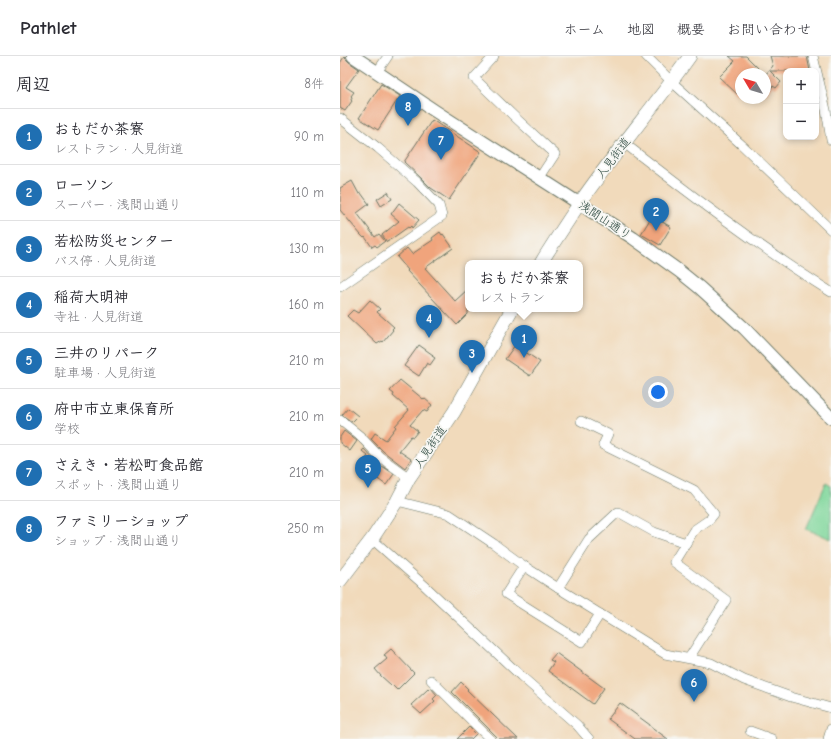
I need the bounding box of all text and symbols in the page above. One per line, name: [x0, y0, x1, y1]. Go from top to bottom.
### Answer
text: Pathlet: [20, 17, 76, 39]
text: ホーム: [564, 21, 605, 38]
text: 地図: [627, 21, 655, 38]
text: 概要: [677, 21, 705, 38]
text: お問い合わせ: [727, 21, 811, 38]
north arrow: [735, 68, 771, 104]
map controls: [783, 68, 819, 140]
button: +: [783, 68, 819, 104]
text: 周辺: [16, 75, 50, 94]
text: 8件: [304, 76, 324, 91]
pin: 8: [395, 93, 421, 126]
button: −: [783, 104, 819, 140]
text: おもだか茶寮: [54, 120, 144, 138]
pin: 7: [428, 127, 454, 160]
text: 1: [26, 129, 32, 144]
text: 90 m: [294, 129, 324, 144]
street label: 人見街道: [593, 135, 633, 181]
text: レストラン · 人見街道: [54, 141, 183, 156]
text: ローソン: [54, 176, 114, 194]
text: 2: [26, 185, 32, 200]
text: 110 m: [291, 185, 324, 200]
text: スーパー · 浅間山通り: [54, 197, 181, 212]
street label: 浅間山通り: [576, 198, 634, 242]
pin: 2: [643, 198, 669, 231]
text: 若松防災センター: [54, 232, 174, 250]
text: 3: [26, 241, 32, 256]
text: 130 m: [289, 241, 324, 256]
text: バス停 · 人見街道: [54, 253, 156, 268]
popup: [465, 260, 583, 312]
text: おもだか茶寮: [479, 269, 569, 287]
text: 稲荷大明神: [54, 288, 129, 306]
text: レストラン: [479, 290, 545, 305]
text: 4: [26, 297, 32, 312]
text: 160 m: [289, 297, 324, 312]
pin: 4: [416, 305, 442, 338]
text: 寺社 · 人見街道: [54, 309, 143, 324]
pin: 1: [511, 325, 537, 358]
pin: 3: [459, 340, 485, 373]
text: 三井のリパーク: [54, 344, 159, 362]
text: 5: [26, 353, 32, 368]
text: 210 m: [289, 353, 324, 368]
text: 駐車場 · 人見街道: [54, 365, 156, 380]
your location: [648, 382, 668, 402]
text: 府中市立東保育所: [54, 400, 174, 418]
text: 6: [26, 409, 32, 424]
text: 210 m: [289, 409, 324, 424]
text: 学校: [54, 421, 80, 436]
street label: 人見街道: [411, 423, 449, 471]
pin: 5: [355, 455, 381, 488]
text: さえき・若松町食品館: [54, 456, 203, 474]
text: 7: [26, 465, 32, 480]
text: 210 m: [289, 465, 324, 480]
text: スポット · 浅間山通り: [54, 477, 182, 492]
text: ファミリーショップ: [54, 512, 188, 530]
text: 8: [26, 521, 32, 536]
text: 250 m: [287, 521, 324, 536]
text: ショップ · 浅間山通り: [54, 533, 181, 548]
pin: 6: [681, 669, 707, 702]

